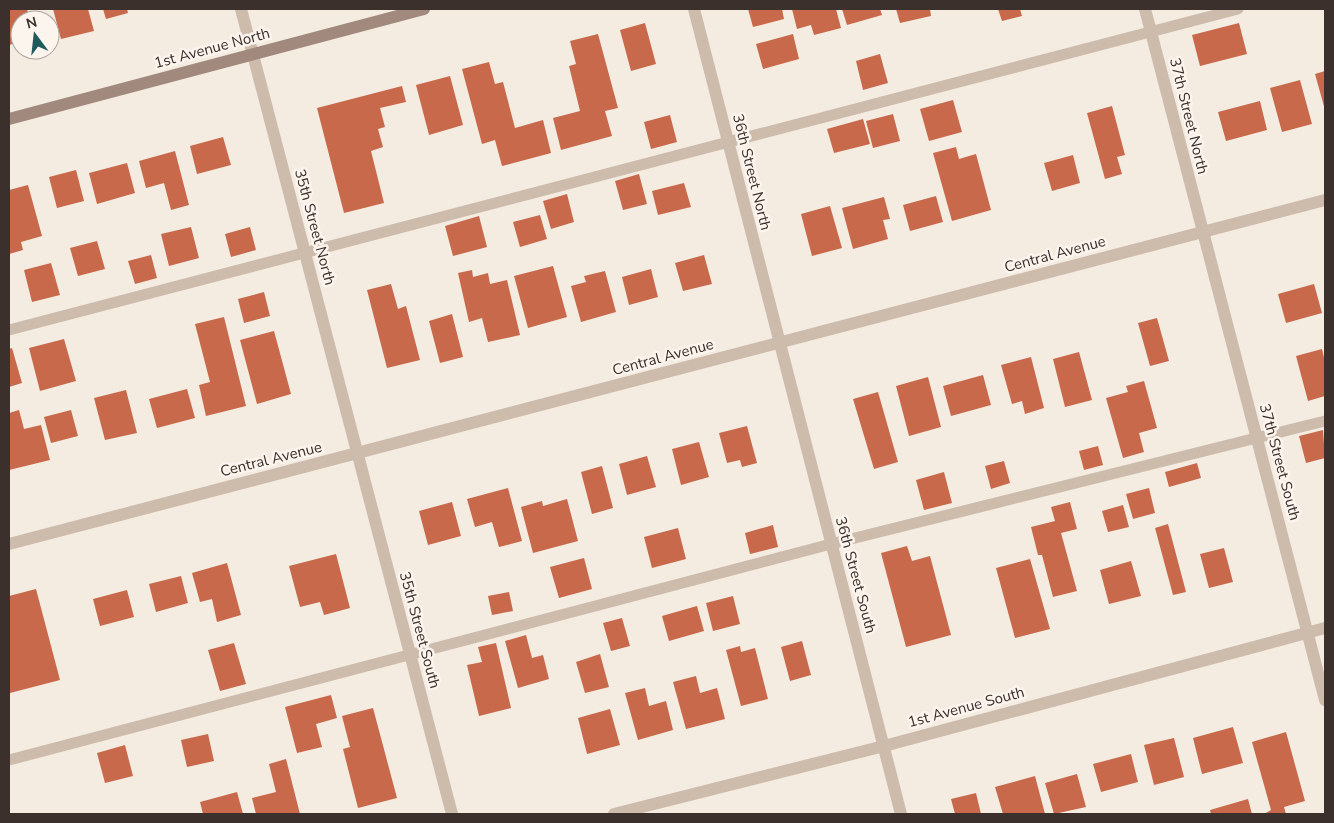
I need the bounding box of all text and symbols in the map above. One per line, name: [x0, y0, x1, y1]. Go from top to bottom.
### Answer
north arrow: [10, 10, 60, 60]
text: N: [24, 12, 39, 33]
street label: 1st Avenue North: [152, 23, 272, 73]
street label: 37th Street North: [1165, 56, 1213, 176]
street label: 36th Street North: [728, 112, 776, 232]
street label: 35th Street North: [290, 167, 340, 287]
street label: Central Avenue: [1002, 231, 1108, 277]
street label: Central Avenue: [610, 334, 716, 380]
street label: 37th Street South: [1255, 401, 1305, 523]
street label: Central Avenue: [218, 437, 324, 481]
street label: 36th Street South: [831, 514, 881, 636]
street label: 35th Street South: [395, 569, 445, 691]
street label: 1st Avenue South: [906, 682, 1026, 732]

